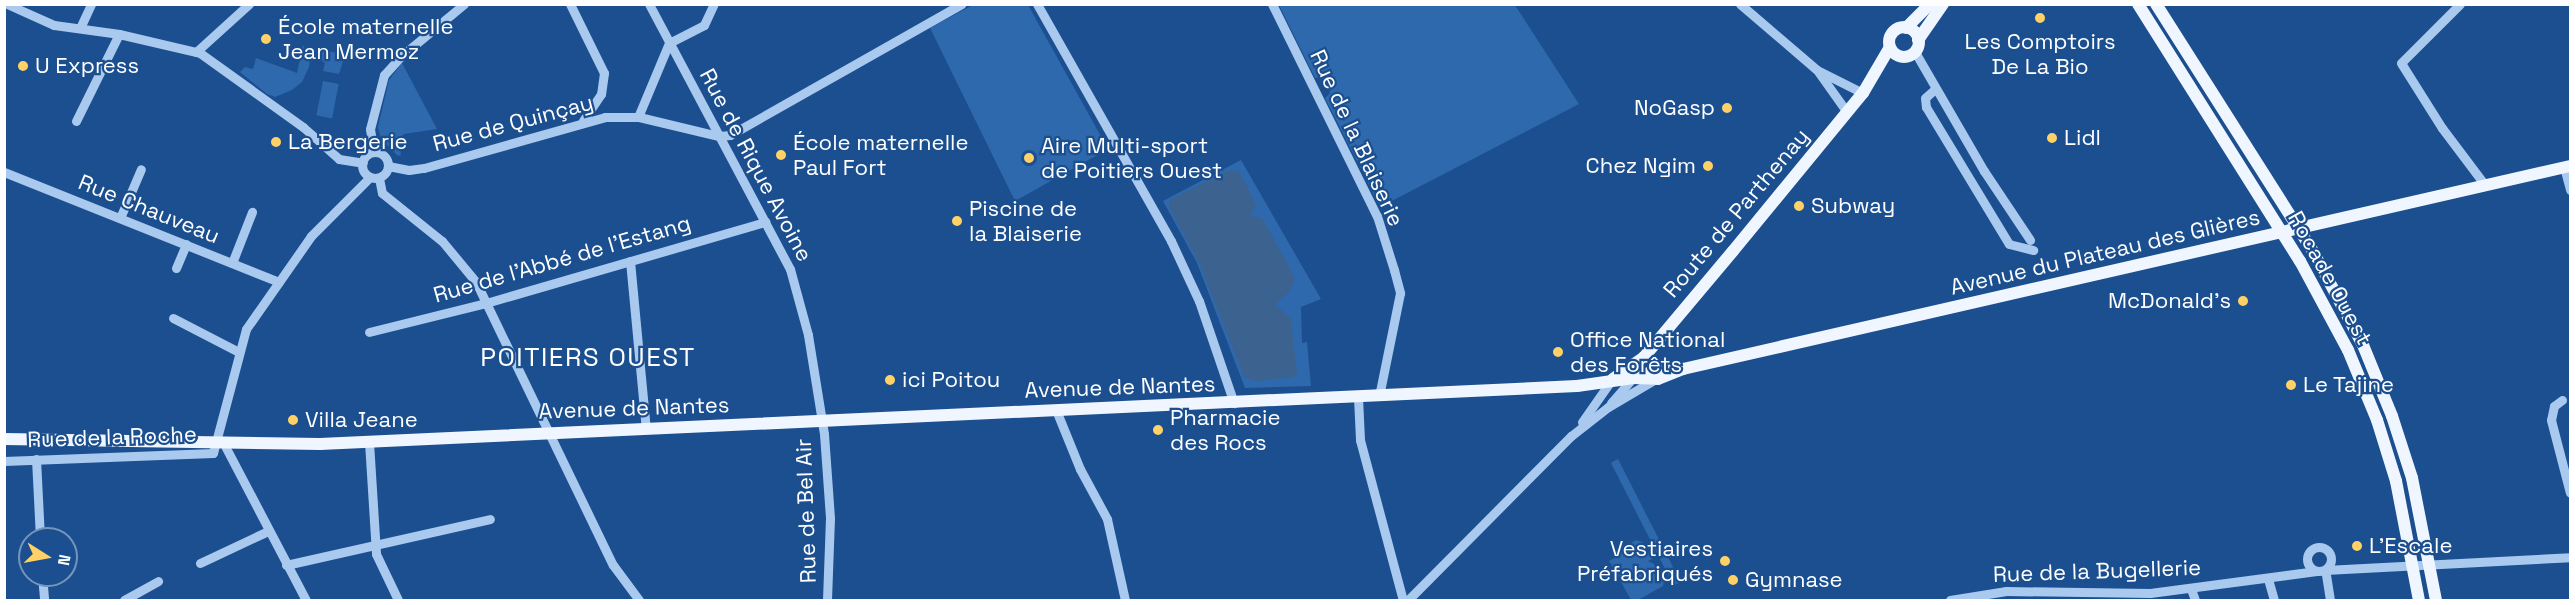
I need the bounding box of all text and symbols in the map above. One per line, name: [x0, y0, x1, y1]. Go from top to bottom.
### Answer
marker: Les Comptoirs De La Bio: [2033, 11, 2047, 25]
place label: École maternelle Jean Mermoz: [278, 13, 453, 64]
place label: Les Comptoirs De La Bio: [1965, 28, 2115, 80]
marker: École maternelle Jean Mermoz: [259, 32, 273, 46]
street label: Rue de la Blaiserie: [1304, 45, 1410, 231]
place label: U Express: [35, 53, 139, 79]
marker: U Express: [16, 59, 30, 73]
street label: Rue de Rique Avoine: [694, 64, 818, 266]
street label: Rue de Quinçay: [430, 89, 596, 157]
place label: NoGasp: [1634, 95, 1715, 121]
marker: NoGasp: [1720, 101, 1734, 115]
street label: Route de Parthenay: [1658, 123, 1814, 303]
place label: Lidl: [2064, 125, 2101, 151]
place label: La Bergerie: [288, 129, 408, 155]
place label: École maternelle Paul Fort: [793, 129, 968, 180]
marker: Lidl: [2045, 131, 2059, 145]
place label: Aire Multi-sport de Poitiers Ouest: [1041, 132, 1222, 184]
marker: La Bergerie: [269, 135, 283, 149]
marker: École maternelle Paul Fort: [774, 148, 788, 162]
marker: Aire Multi-sport de Poitiers Ouest: [1022, 151, 1036, 165]
place label: Chez Ngim: [1586, 153, 1696, 179]
marker: Chez Ngim: [1701, 159, 1715, 173]
street label: Rue Chauveau: [75, 169, 223, 249]
place label: Subway: [1811, 193, 1895, 219]
place label: Piscine de la Blaiserie: [969, 195, 1082, 246]
marker: Subway: [1792, 199, 1806, 213]
street label: Avenue du Plateau des Glières: [1948, 204, 2262, 300]
street label: Rocade Ouest: [2282, 207, 2378, 349]
street label: Rue de l'Abbé de l'Estang: [430, 210, 694, 308]
marker: Piscine de la Blaiserie: [950, 214, 964, 228]
place label: McDonald's: [2108, 288, 2231, 314]
marker: McDonald's: [2236, 294, 2250, 308]
place label: Office National des Forêts: [1570, 326, 1725, 378]
district label: POITIERS OUEST: [480, 342, 696, 374]
marker: Office National des Forêts: [1551, 345, 1565, 359]
place label: ici Poitou: [902, 367, 1000, 393]
street label: Avenue de Nantes: [1024, 370, 1216, 404]
place label: Le Tajine: [2303, 372, 2395, 398]
marker: ici Poitou: [883, 373, 897, 387]
marker: Le Tajine: [2284, 378, 2298, 392]
street label: Avenue de Nantes: [538, 391, 730, 425]
place label: Pharmacie des Rocs: [1170, 404, 1280, 456]
place label: Villa Jeane: [305, 407, 418, 433]
marker: Villa Jeane: [286, 413, 300, 427]
street label: Rue de la Roche: [27, 421, 197, 453]
marker: Pharmacie des Rocs: [1151, 423, 1165, 437]
street label: Rue de Bel Air: [790, 438, 822, 584]
north arrow: [18, 527, 78, 587]
place label: L'Escale: [2369, 533, 2452, 559]
place label: Vestiaires Préfabriqués: [1577, 535, 1713, 586]
marker: L'Escale: [2350, 539, 2364, 553]
text: N: [53, 553, 76, 567]
marker: Vestiaires Préfabriqués: [1718, 554, 1732, 568]
street label: Rue de la Bugellerie: [1992, 554, 2202, 588]
place label: Gymnase: [1745, 567, 1843, 593]
marker: Gymnase: [1726, 573, 1740, 587]

